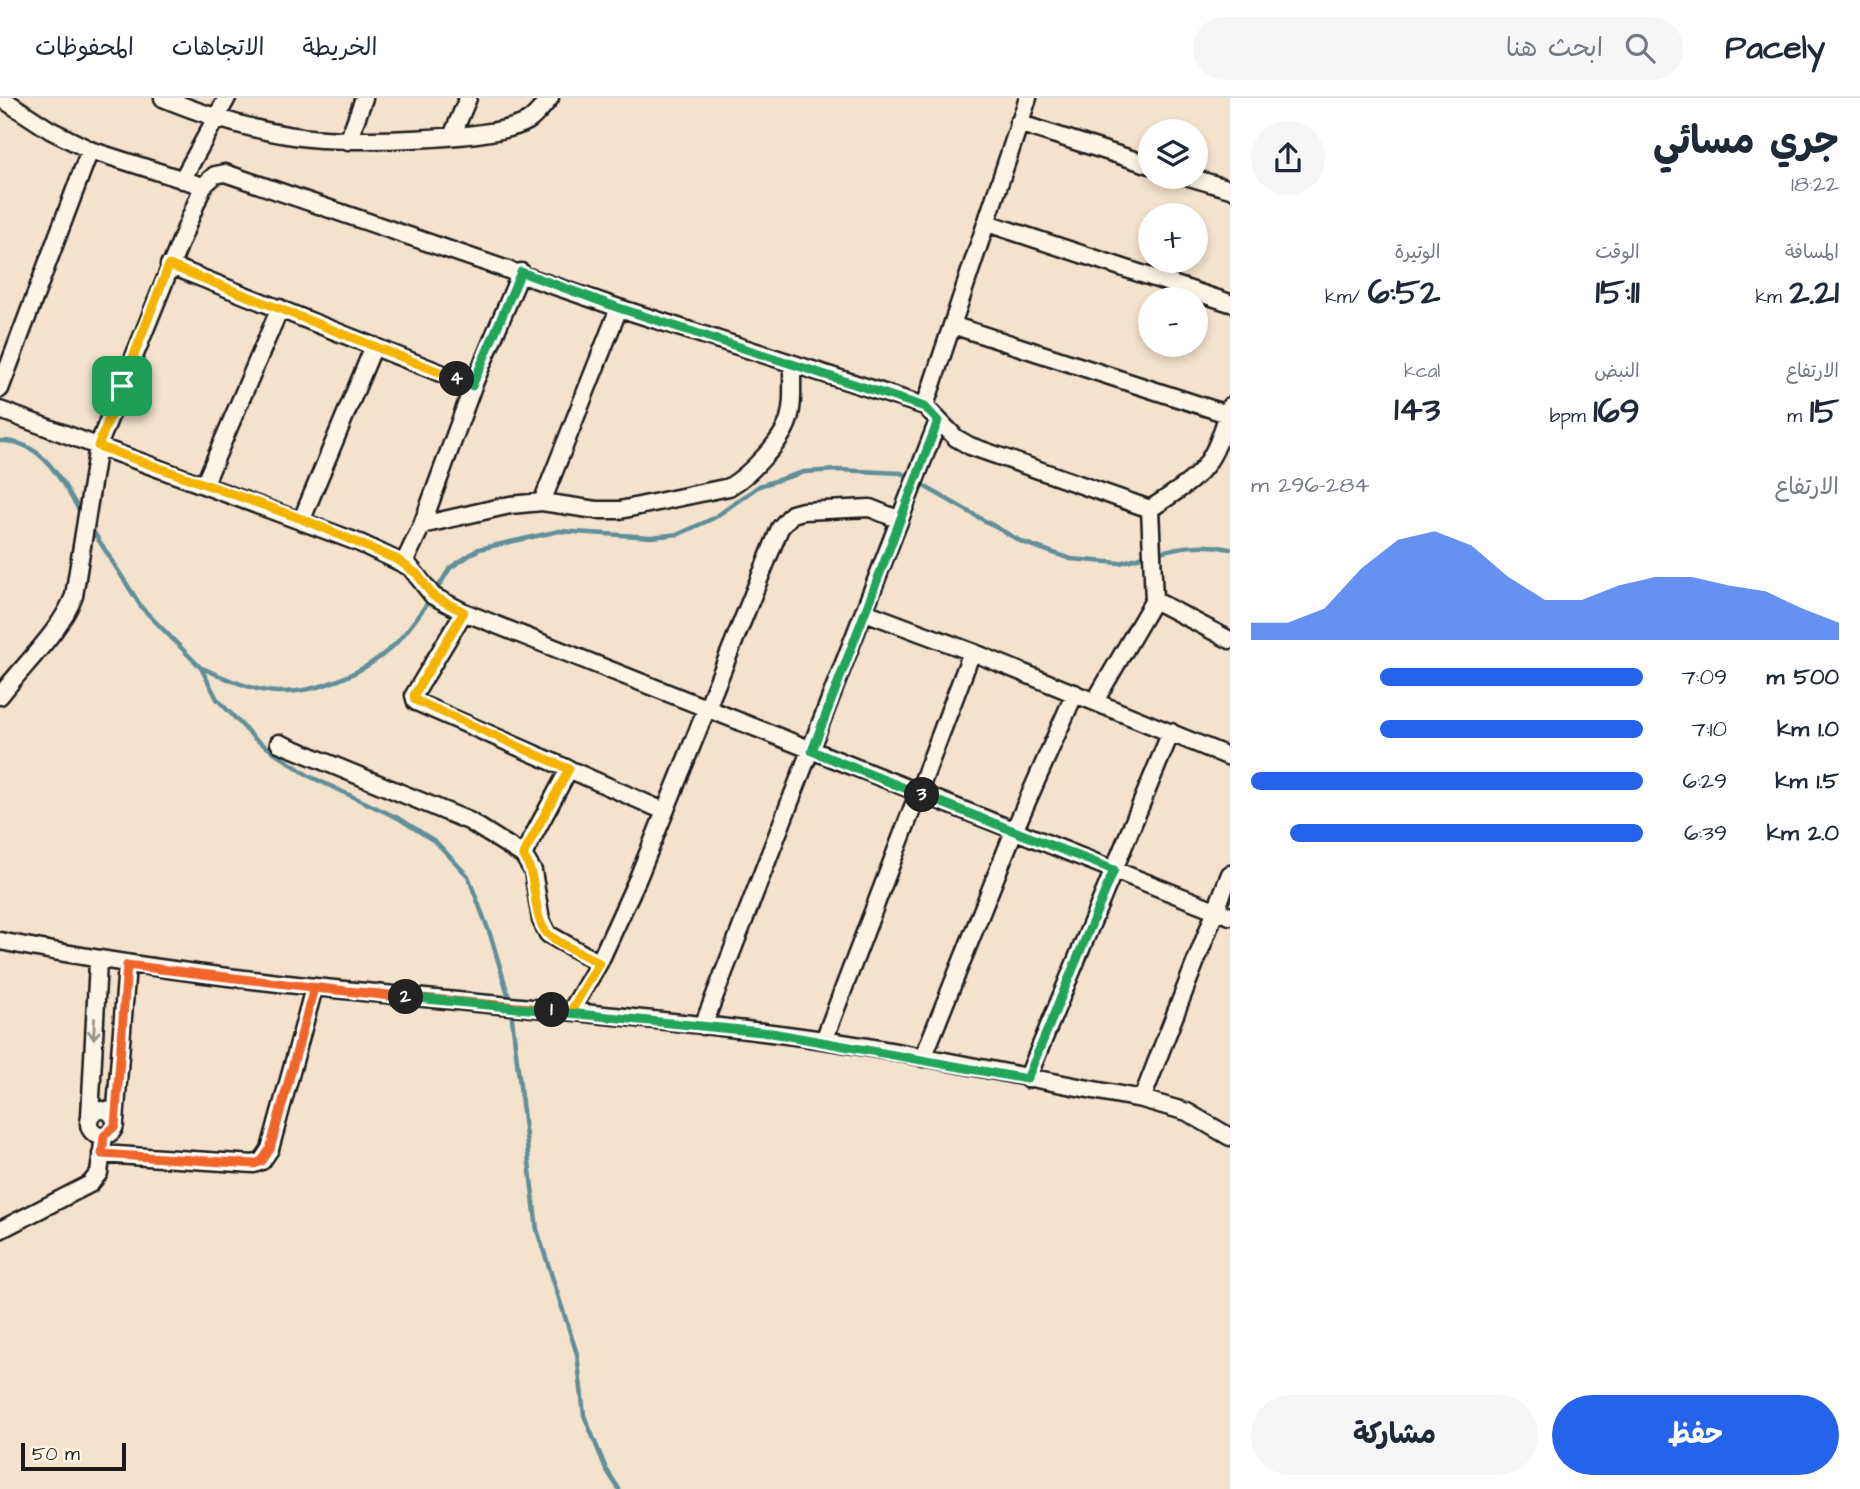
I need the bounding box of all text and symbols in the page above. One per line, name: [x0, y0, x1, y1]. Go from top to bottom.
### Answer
search box: [1193, 17, 1683, 80]
text: Pacely: [1725, 25, 1825, 71]
icon: search: [1621, 29, 1659, 67]
text: ابحث هنا: [1506, 30, 1603, 66]
text: المحفوظات: [35, 31, 134, 65]
text: الاتجاهات: [172, 31, 265, 65]
text: الخريطة: [303, 31, 377, 65]
text: جري مسائي: [1653, 116, 1839, 168]
map controls: [1138, 119, 1208, 357]
button: layers: [1138, 119, 1208, 189]
button: share: [1251, 121, 1325, 195]
text: 18:22: [1791, 168, 1839, 200]
button: +: [1138, 203, 1208, 273]
text: الوتيرة: [1394, 239, 1440, 266]
text: الوقت: [1595, 239, 1640, 266]
text: المسافة: [1785, 239, 1839, 266]
text: 6:52: [1368, 268, 1440, 317]
text: 15:11: [1596, 268, 1640, 317]
text: 2.21: [1790, 268, 1839, 317]
text: /km: [1325, 284, 1368, 311]
text: km: [1755, 284, 1790, 311]
button: −: [1138, 287, 1208, 357]
pin: [92, 356, 152, 416]
text: kcal: [1404, 358, 1440, 385]
text: النبض: [1594, 358, 1640, 385]
text: الارتفاع: [1786, 358, 1839, 385]
pin: 4: [440, 362, 475, 396]
text: 4: [450, 365, 463, 392]
icon: arrive: [103, 367, 141, 405]
text: 143: [1394, 385, 1440, 434]
text: 169: [1593, 387, 1640, 436]
text: 15: [1810, 387, 1839, 436]
text: bpm: [1550, 403, 1593, 430]
text: m: [1787, 403, 1810, 430]
text: 284–296 m: [1251, 469, 1370, 501]
text: الارتفاع: [1775, 471, 1839, 503]
text: 7:09: [1681, 661, 1727, 693]
text: 500 m: [1767, 661, 1839, 693]
text: 7:10: [1692, 713, 1727, 745]
text: 1.0 km: [1777, 713, 1839, 745]
text: 6:29: [1682, 765, 1727, 797]
text: 1.5 km: [1775, 765, 1839, 797]
pin: 3: [904, 778, 940, 812]
text: 3: [917, 781, 926, 808]
text: 6:39: [1684, 817, 1727, 849]
text: 2.0 km: [1767, 817, 1839, 849]
pin: 2: [388, 979, 424, 1014]
text: 2: [400, 983, 411, 1010]
pin: 1: [534, 992, 570, 1028]
text: 1: [550, 996, 553, 1023]
one-way arrow: [88, 1017, 101, 1040]
button: مشاركة: [1251, 1395, 1538, 1475]
button: حفظ: [1552, 1395, 1839, 1475]
scale bar: [21, 1440, 126, 1472]
text: 50 m: [32, 1441, 80, 1468]

